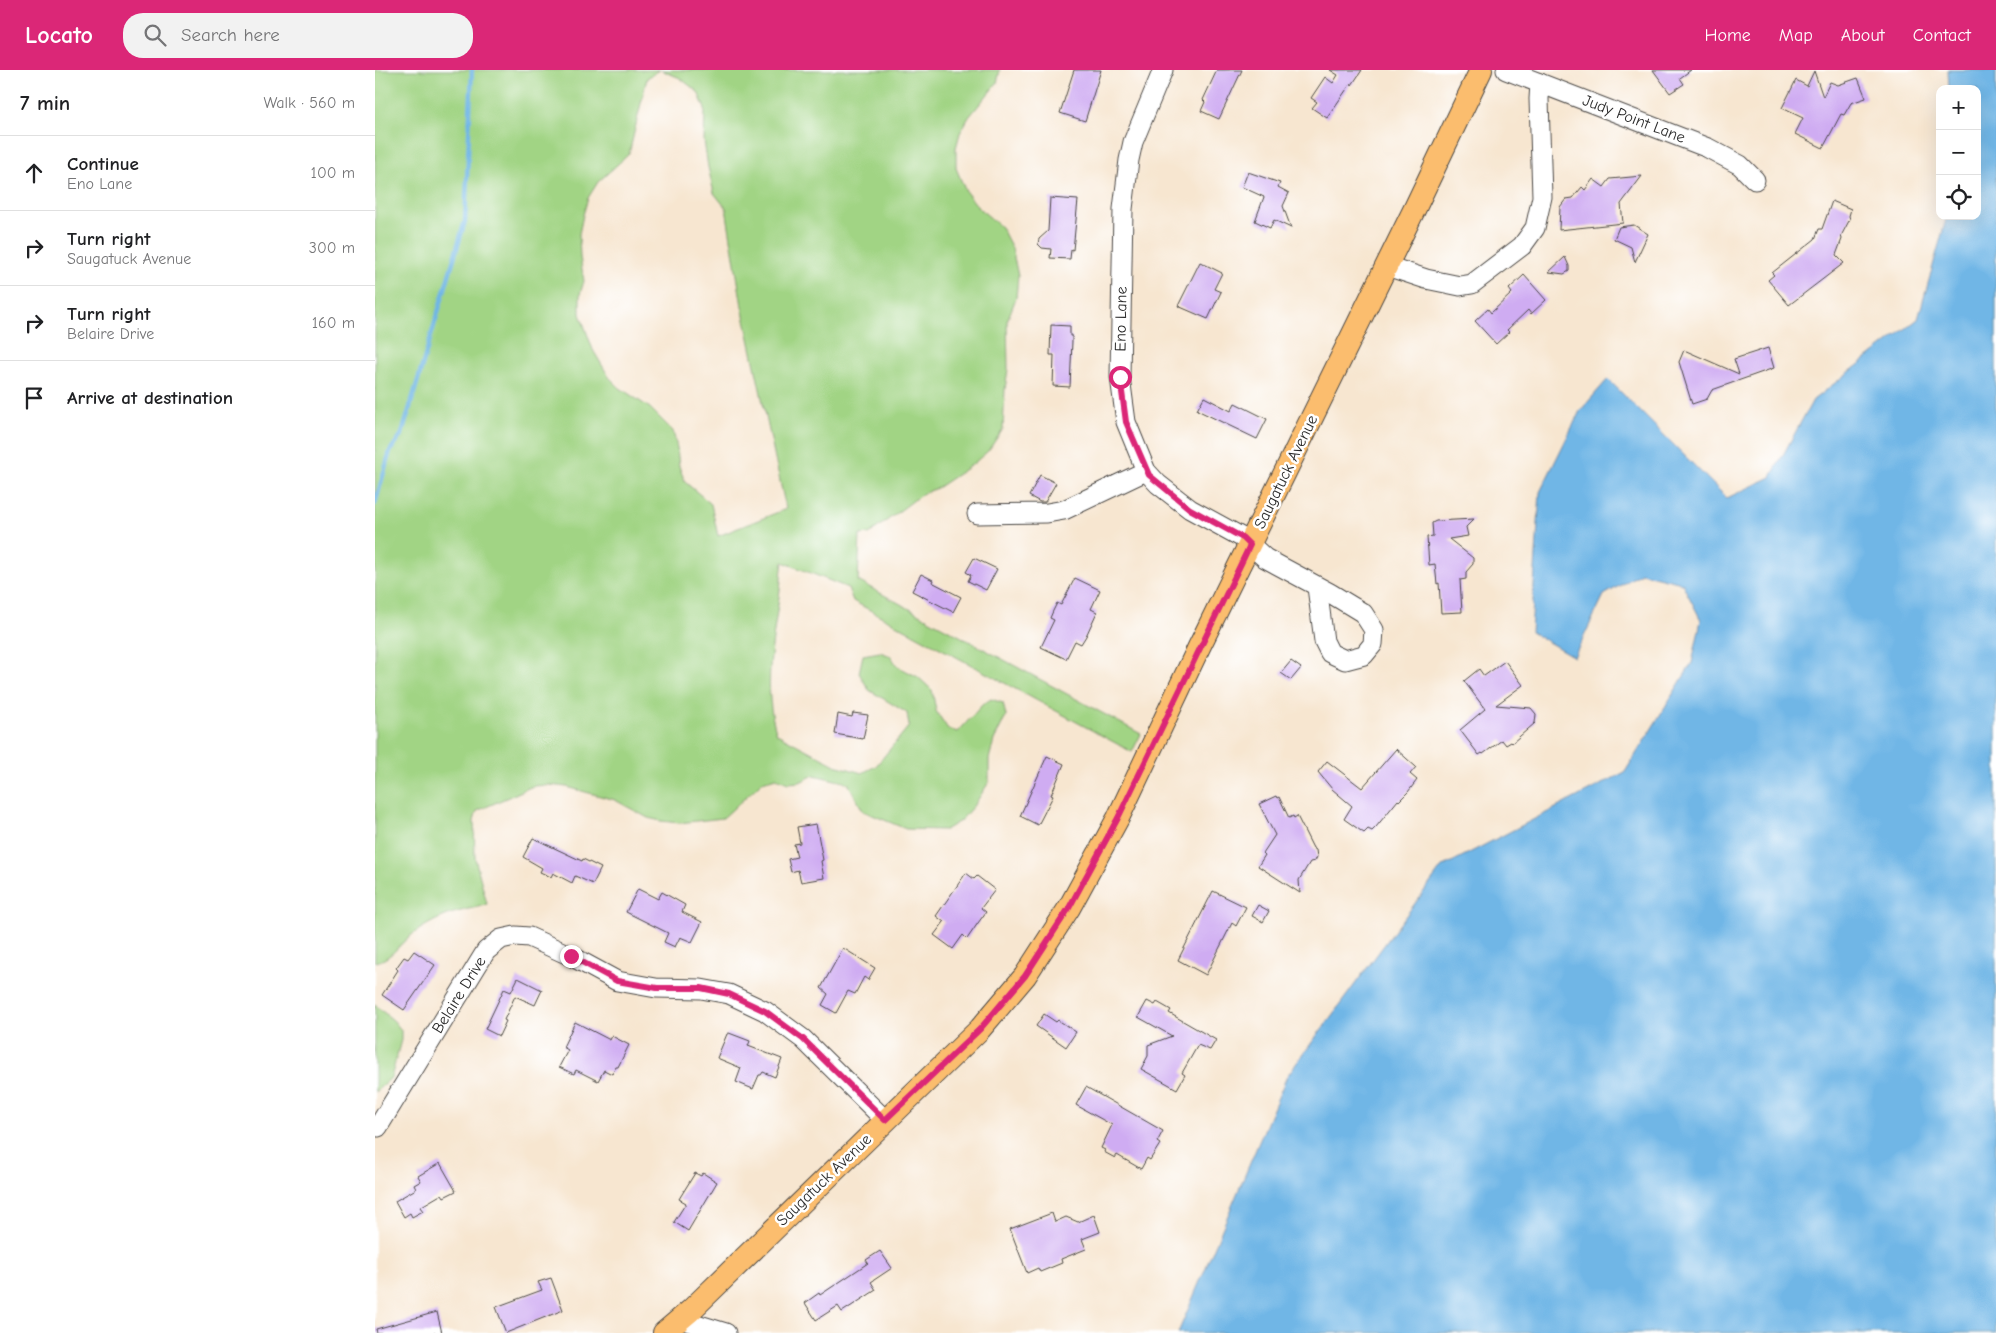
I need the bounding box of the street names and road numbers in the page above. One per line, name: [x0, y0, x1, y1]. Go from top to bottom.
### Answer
street label: Judy Point Lane: [1580, 91, 1688, 147]
street label: Eno Lane: [1111, 286, 1131, 352]
street label: Saugatuck Avenue: [1251, 412, 1321, 532]
street label: Belaire Drive: [428, 953, 490, 1037]
street label: Saugatuck Avenue: [773, 1130, 875, 1230]

